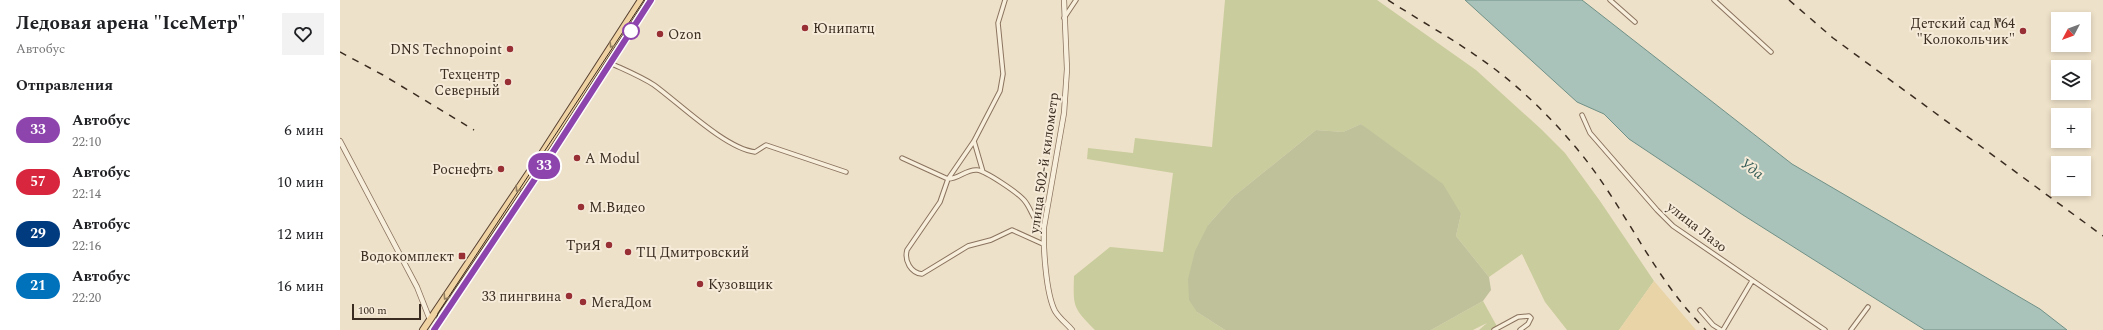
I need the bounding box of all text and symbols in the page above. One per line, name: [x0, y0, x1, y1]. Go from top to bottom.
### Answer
text: Ледовая арена "IceМетр": [16, 9, 246, 38]
north arrow: [2051, 12, 2091, 52]
map controls: [2051, 12, 2091, 196]
button: heart: [282, 13, 324, 55]
place label: Детский сад №64 "Колокольчик": [1911, 13, 2015, 50]
place label: Юнипатц: [813, 18, 875, 39]
unlabelled marker: [622, 22, 640, 40]
marker: Юнипатц: [800, 23, 810, 33]
place label: Ozon: [668, 24, 702, 45]
marker: Детский сад №64 "Колокольчик": [2018, 26, 2028, 36]
marker: Ozon: [655, 29, 665, 39]
text: Автобус: [16, 39, 65, 59]
place label: DNS Technopoint: [390, 39, 502, 60]
one-way arrow: [610, 40, 617, 47]
marker: DNS Technopoint: [505, 44, 515, 54]
button: layers: [2051, 60, 2091, 100]
place label: Техцентр Северный: [434, 64, 500, 101]
text: Отправления: [16, 74, 113, 97]
marker: Техцентр Северный: [503, 77, 513, 87]
street label: улица 502-й километр: [1024, 91, 1064, 236]
button: +: [2051, 108, 2091, 148]
text: Автобус: [72, 109, 131, 132]
text: 33: [30, 119, 46, 140]
text: 6 мин: [284, 119, 324, 142]
text: 22:10: [72, 132, 101, 152]
place label: A Modul: [585, 148, 640, 169]
line badge: 33: [526, 153, 562, 179]
marker: A Modul: [572, 153, 582, 163]
water label: Уда: [1736, 153, 1769, 186]
text: 33: [536, 155, 552, 176]
button: −: [2051, 156, 2091, 196]
place label: Роснефть: [432, 159, 493, 180]
text: Автобус: [72, 161, 131, 184]
marker: Роснефть: [496, 164, 506, 174]
text: 57: [30, 171, 46, 192]
text: 10 мин: [277, 171, 324, 194]
text: 22:14: [72, 184, 101, 204]
one-way arrow: [516, 184, 523, 191]
street label: улица Лазо: [1661, 196, 1732, 257]
place label: М.Видео: [589, 197, 645, 218]
marker: М.Видео: [576, 202, 586, 212]
text: Автобус: [72, 213, 131, 236]
text: 29: [30, 223, 46, 244]
text: 12 мин: [277, 223, 324, 246]
place label: ТриЯ: [566, 235, 601, 256]
text: 22:16: [72, 236, 101, 256]
marker: ТриЯ: [604, 240, 614, 250]
place label: ТЦ Дмитровский: [636, 242, 749, 263]
place label: Водокомплект: [360, 246, 454, 267]
marker: ТЦ Дмитровский: [623, 247, 633, 257]
marker: Водокомплект: [457, 251, 467, 261]
text: Автобус: [72, 265, 131, 288]
place label: Кузовщик: [708, 274, 773, 295]
text: 21: [30, 275, 46, 296]
text: 16 мин: [277, 275, 324, 298]
marker: Кузовщик: [695, 279, 705, 289]
place label: 33 пингвина: [482, 286, 561, 307]
text: 22:20: [72, 288, 101, 308]
marker: 33 пингвина: [564, 291, 574, 301]
one-way arrow: [444, 292, 451, 299]
place label: МегаДом: [591, 292, 652, 313]
marker: МегаДом: [578, 297, 588, 307]
scale bar: [352, 302, 421, 321]
text: 100 m: [358, 302, 387, 319]

